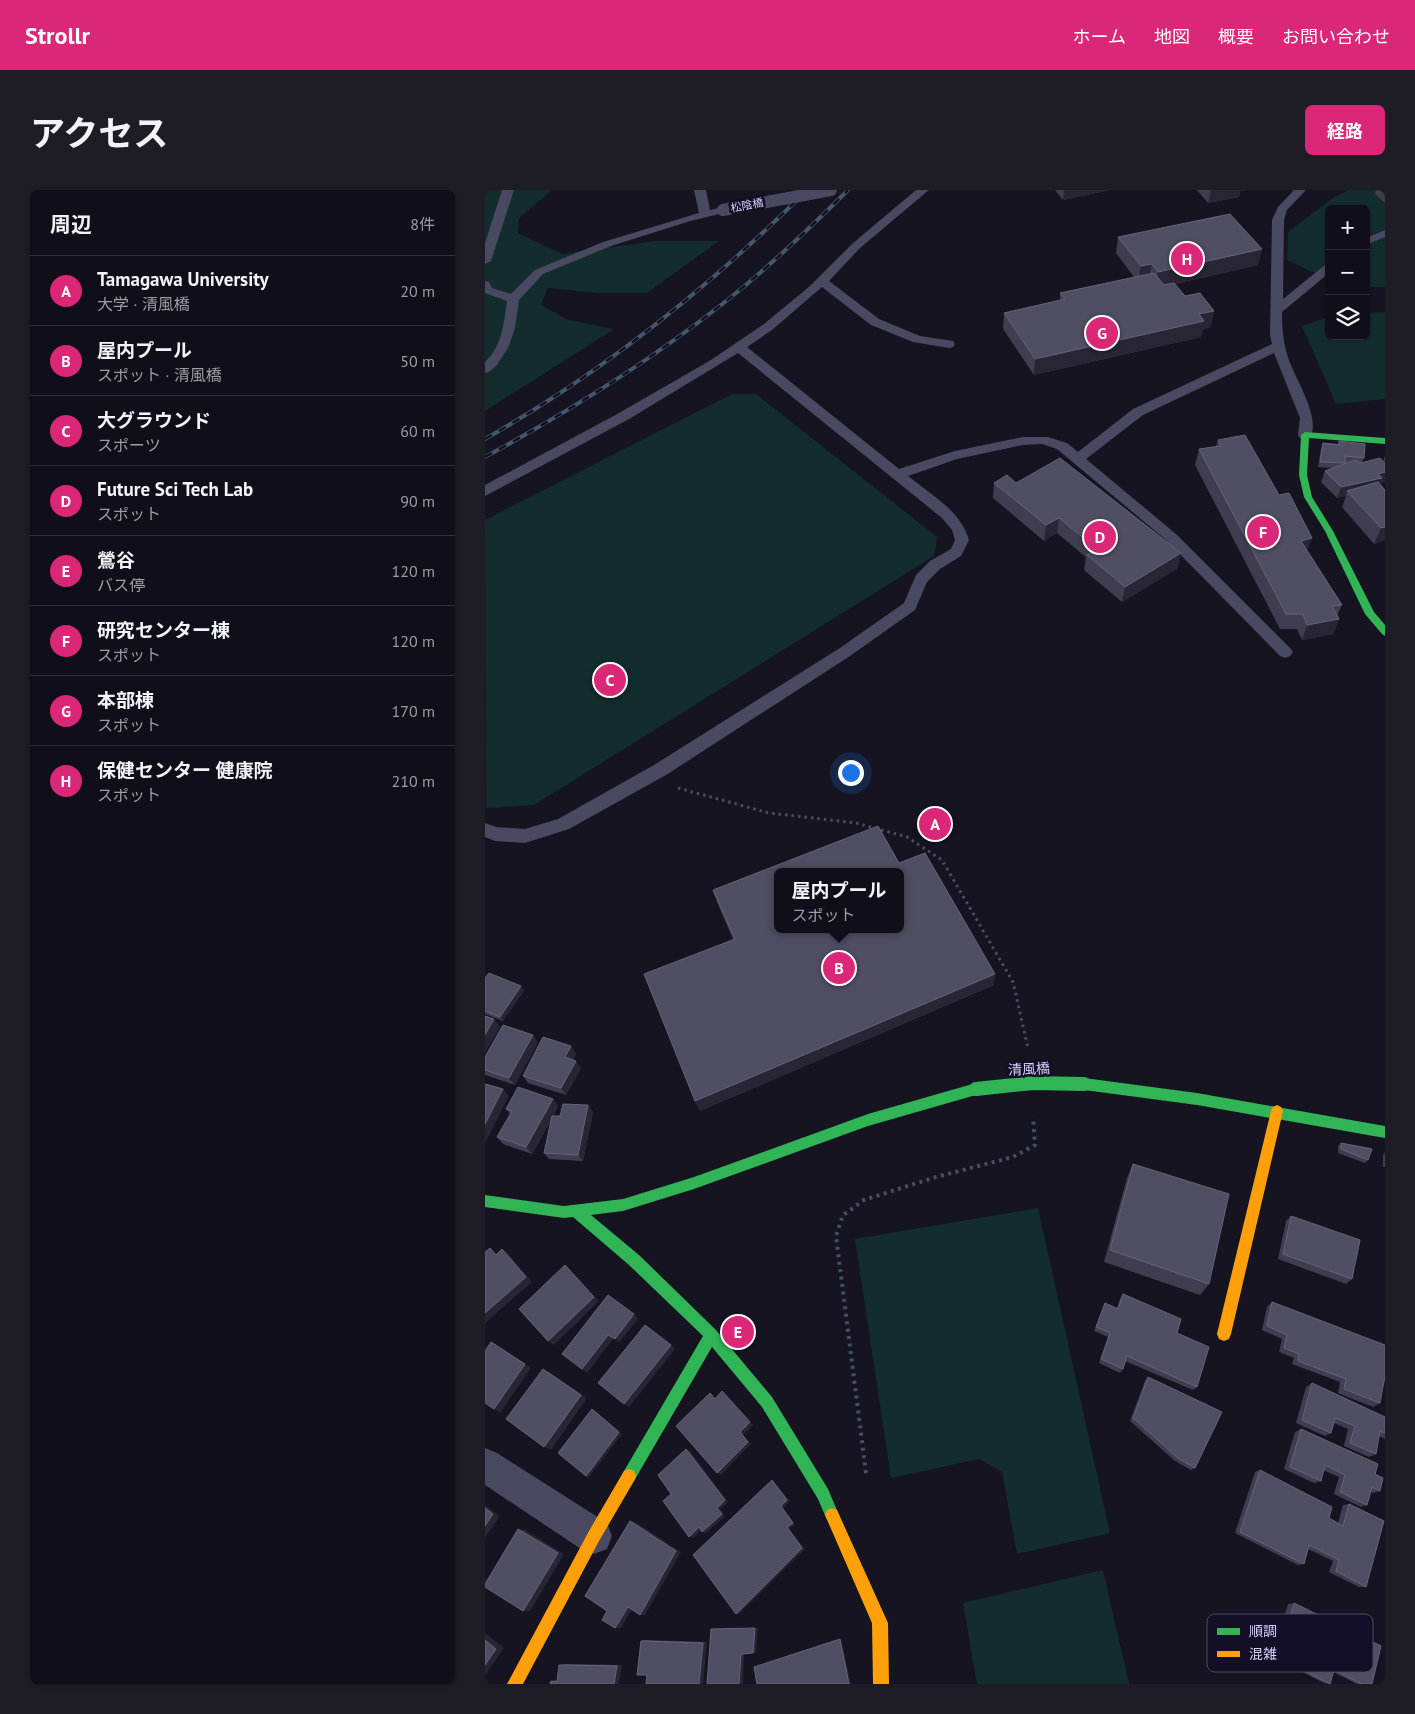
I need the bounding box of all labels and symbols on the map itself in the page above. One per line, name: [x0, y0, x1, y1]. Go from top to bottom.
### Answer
street label: 松陰橋: [729, 195, 765, 215]
pin: H: [1171, 240, 1203, 278]
pin: G: [1086, 314, 1118, 352]
pin: F: [1247, 513, 1279, 551]
pin: D: [1084, 518, 1116, 556]
pin: C: [594, 661, 626, 699]
your location: [838, 760, 864, 786]
pin: A: [919, 805, 951, 843]
pin: B: [823, 949, 855, 987]
street label: 清風橋: [1008, 1059, 1050, 1079]
pin: E: [722, 1313, 754, 1351]
legend: [1207, 1614, 1373, 1672]
text: 順調: [1249, 1622, 1277, 1640]
text: 混雑: [1249, 1645, 1277, 1663]

